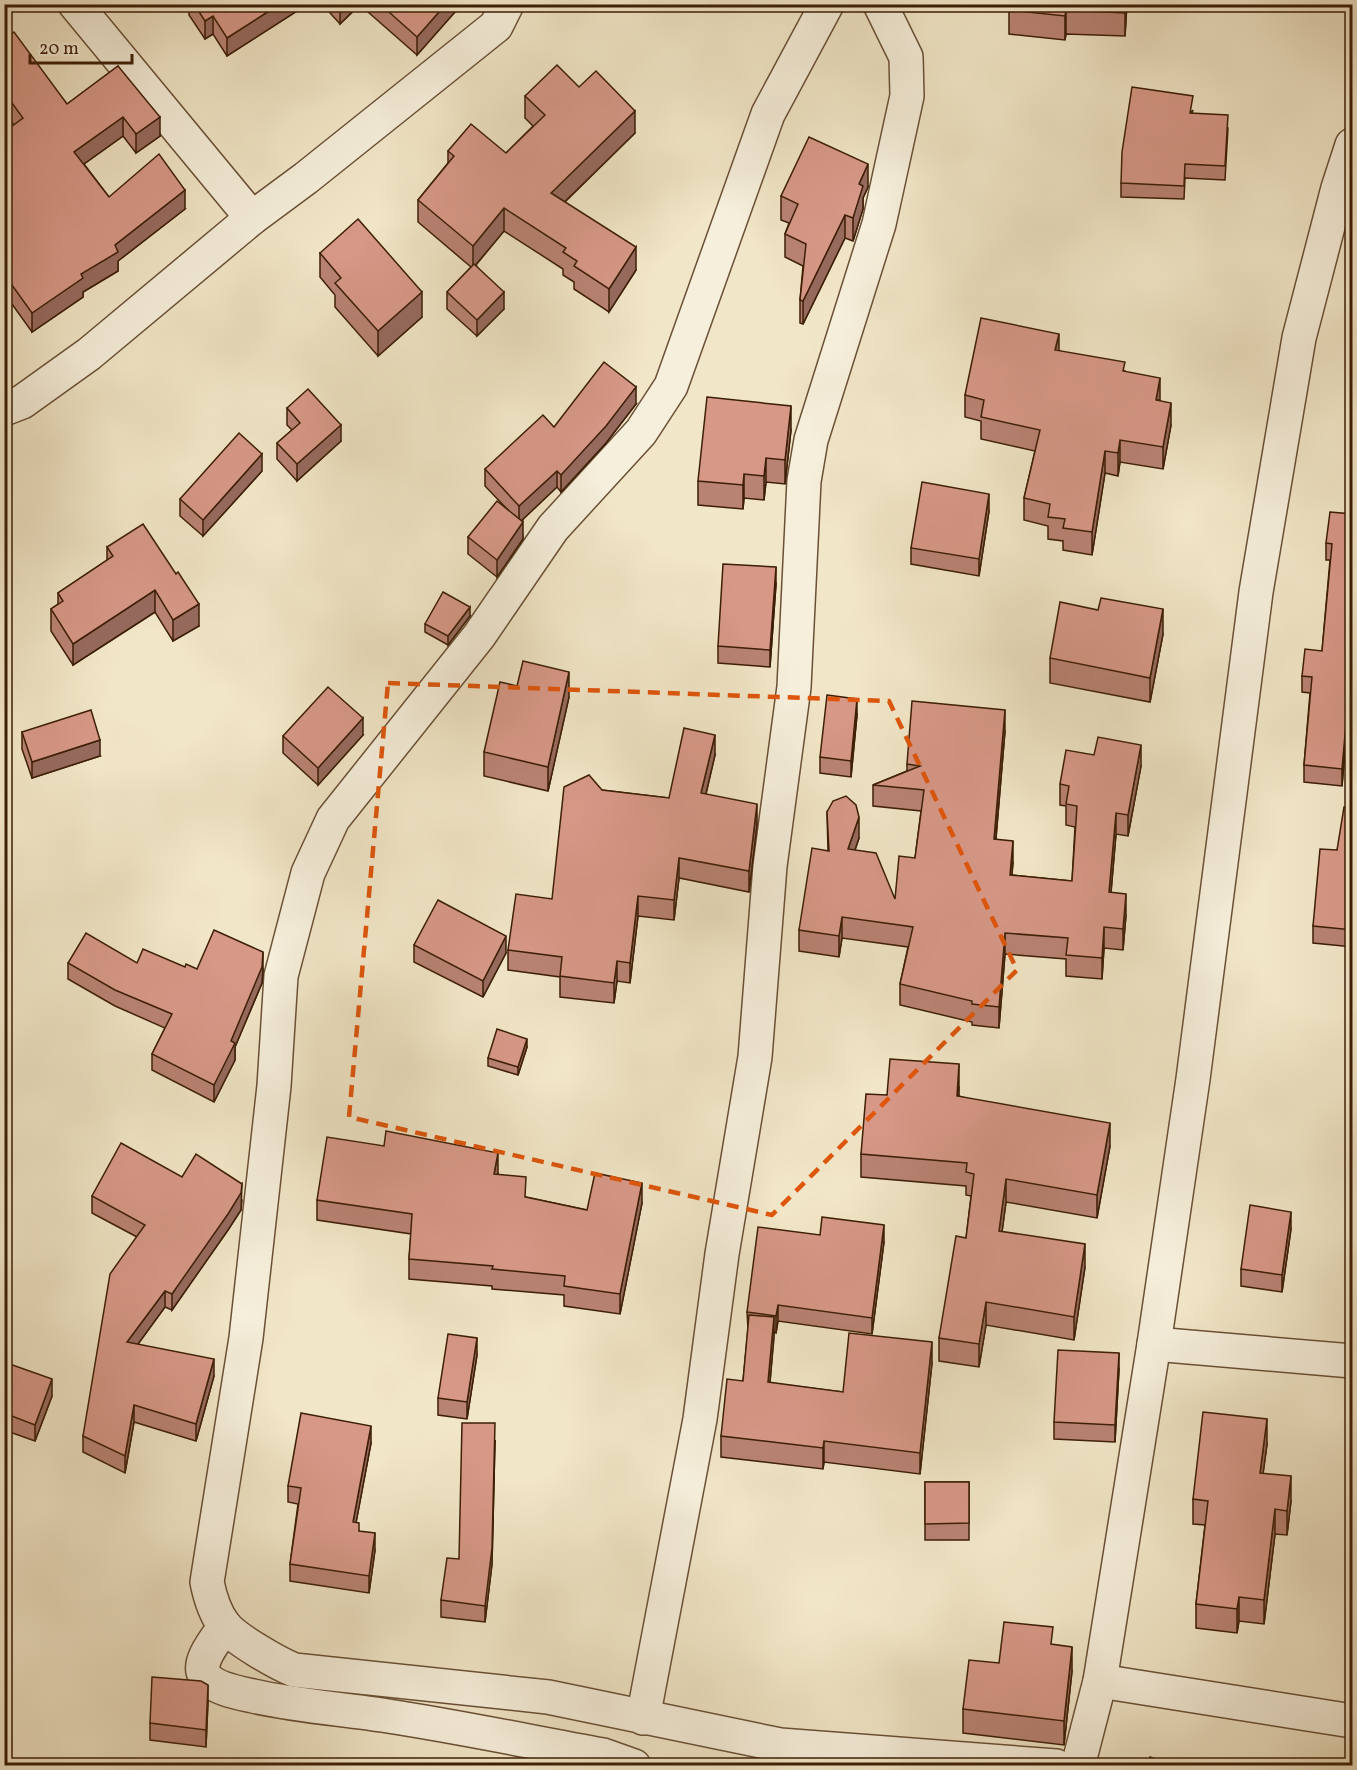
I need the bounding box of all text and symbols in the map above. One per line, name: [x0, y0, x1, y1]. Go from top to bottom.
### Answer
scale bar: [30, 27, 132, 65]
text: 20 m: [39, 37, 79, 62]

